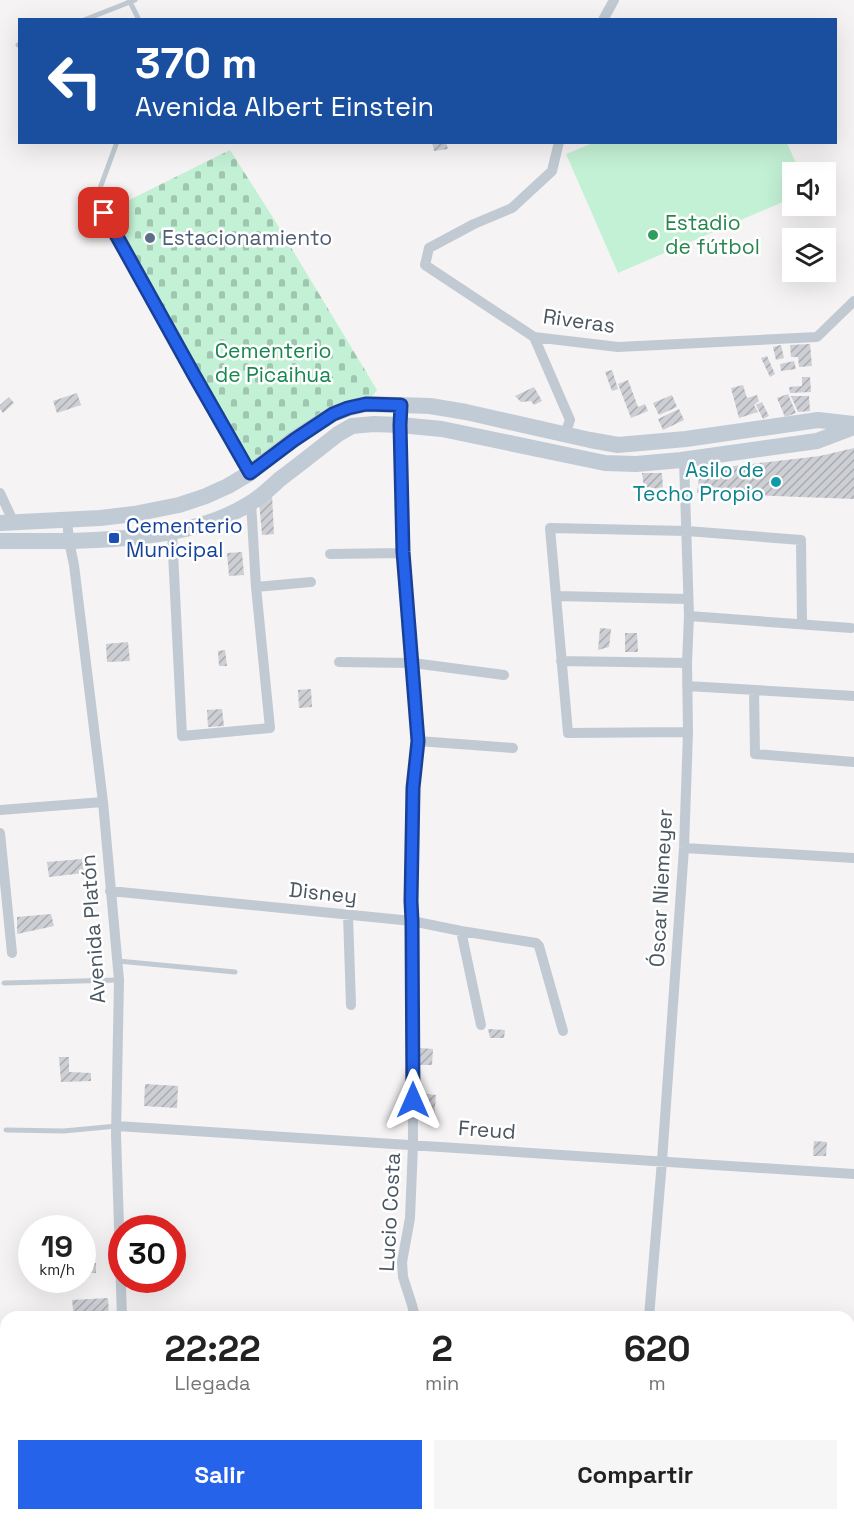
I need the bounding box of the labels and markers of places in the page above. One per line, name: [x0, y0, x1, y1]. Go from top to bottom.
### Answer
pin: [78, 187, 129, 238]
place label: Estadio de fútbol: [665, 209, 760, 260]
place label: Estacionamiento: [162, 224, 332, 251]
marker: Estadio de fútbol: [646, 228, 660, 242]
marker: Estacionamiento: [143, 231, 157, 245]
place label: Asilo de Techo Propio: [633, 456, 764, 507]
marker: Asilo de Techo Propio: [769, 475, 783, 489]
place label: Cementerio Municipal: [126, 512, 243, 563]
marker: Cementerio Municipal: [107, 531, 121, 545]

